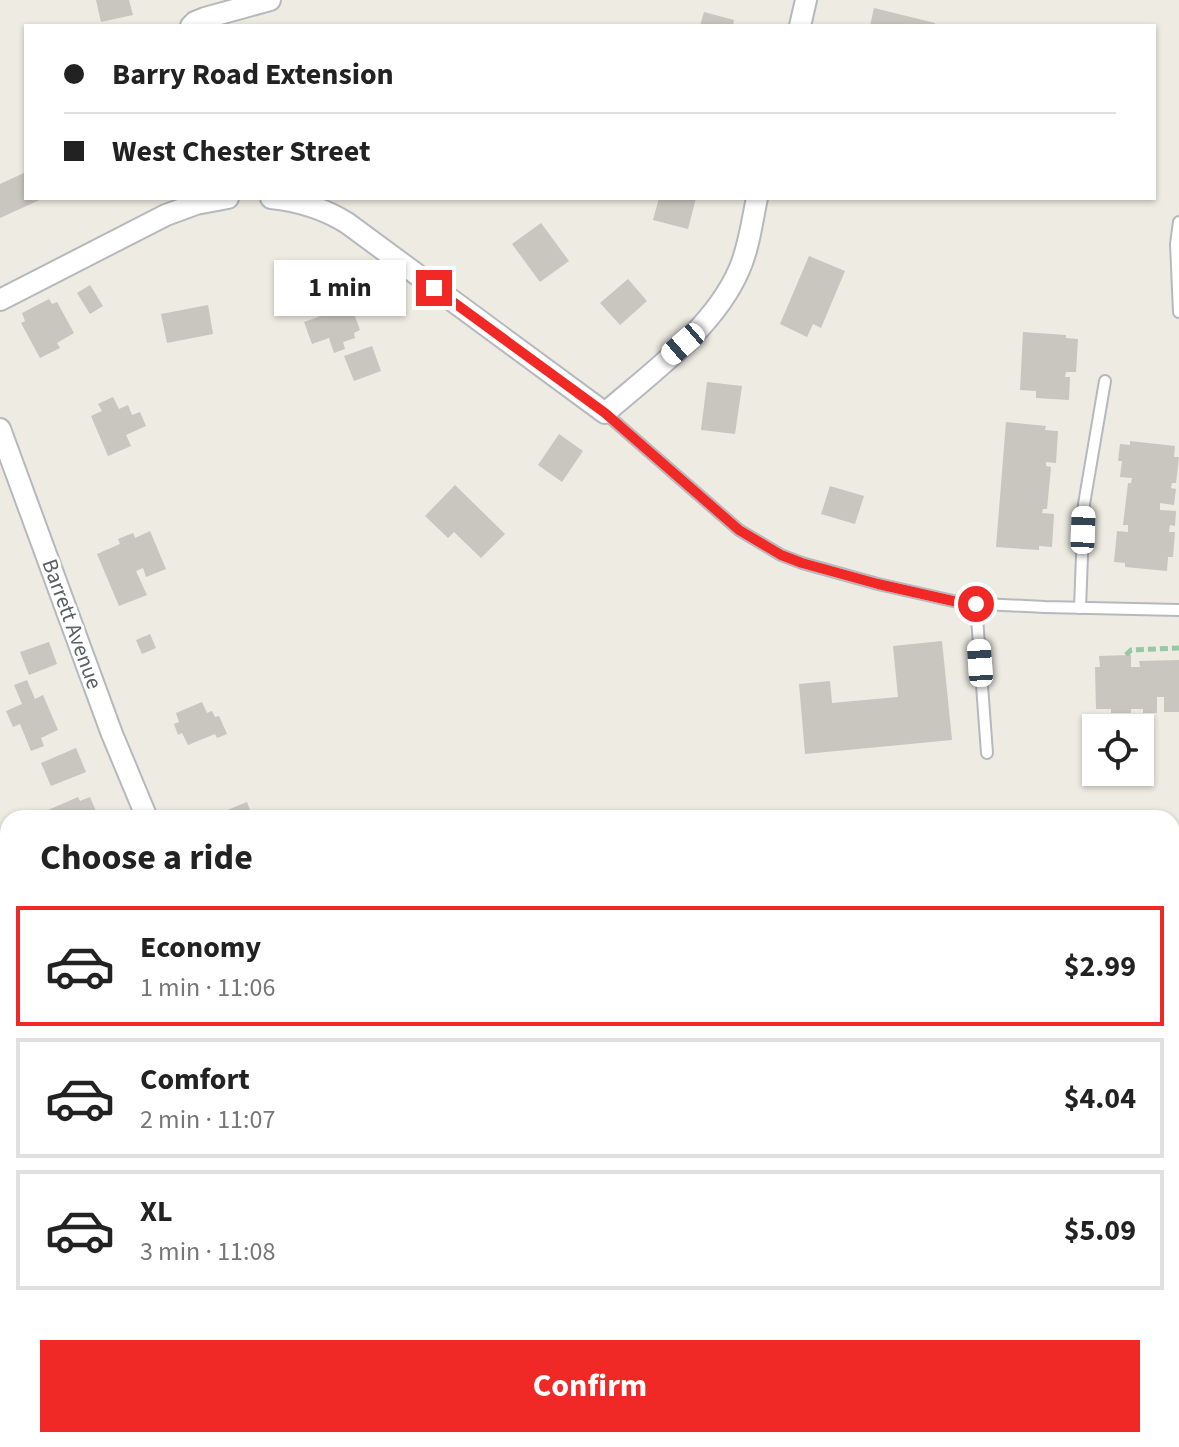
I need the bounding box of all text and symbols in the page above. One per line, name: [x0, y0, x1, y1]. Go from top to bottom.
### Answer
text: Barry Road Extension: [112, 53, 394, 96]
text: West Chester Street: [112, 130, 371, 173]
callout: 1 min: [274, 260, 406, 316]
text: 1 min: [308, 269, 372, 306]
route end: [416, 270, 452, 306]
car: [657, 319, 709, 369]
car: [1070, 506, 1096, 554]
street label: Barrett Avenue: [34, 554, 110, 694]
route start: [958, 586, 994, 622]
car: [966, 638, 994, 688]
map controls: [1082, 714, 1154, 786]
button: locate: [1082, 714, 1154, 786]
text: Choose a ride: [40, 832, 253, 883]
text: Economy: [140, 926, 261, 969]
icon: car: [44, 930, 116, 1002]
text: $2.99: [1064, 945, 1136, 988]
text: 1 min · 11:06: [140, 969, 275, 1006]
text: Comfort: [140, 1058, 250, 1101]
icon: car: [44, 1062, 116, 1134]
text: $4.04: [1064, 1077, 1136, 1120]
text: 2 min · 11:07: [140, 1101, 275, 1138]
text: XL: [140, 1190, 173, 1233]
icon: car: [44, 1194, 116, 1266]
text: $5.09: [1064, 1209, 1136, 1252]
text: 3 min · 11:08: [140, 1233, 275, 1270]
button: Confirm: [40, 1340, 1140, 1432]

